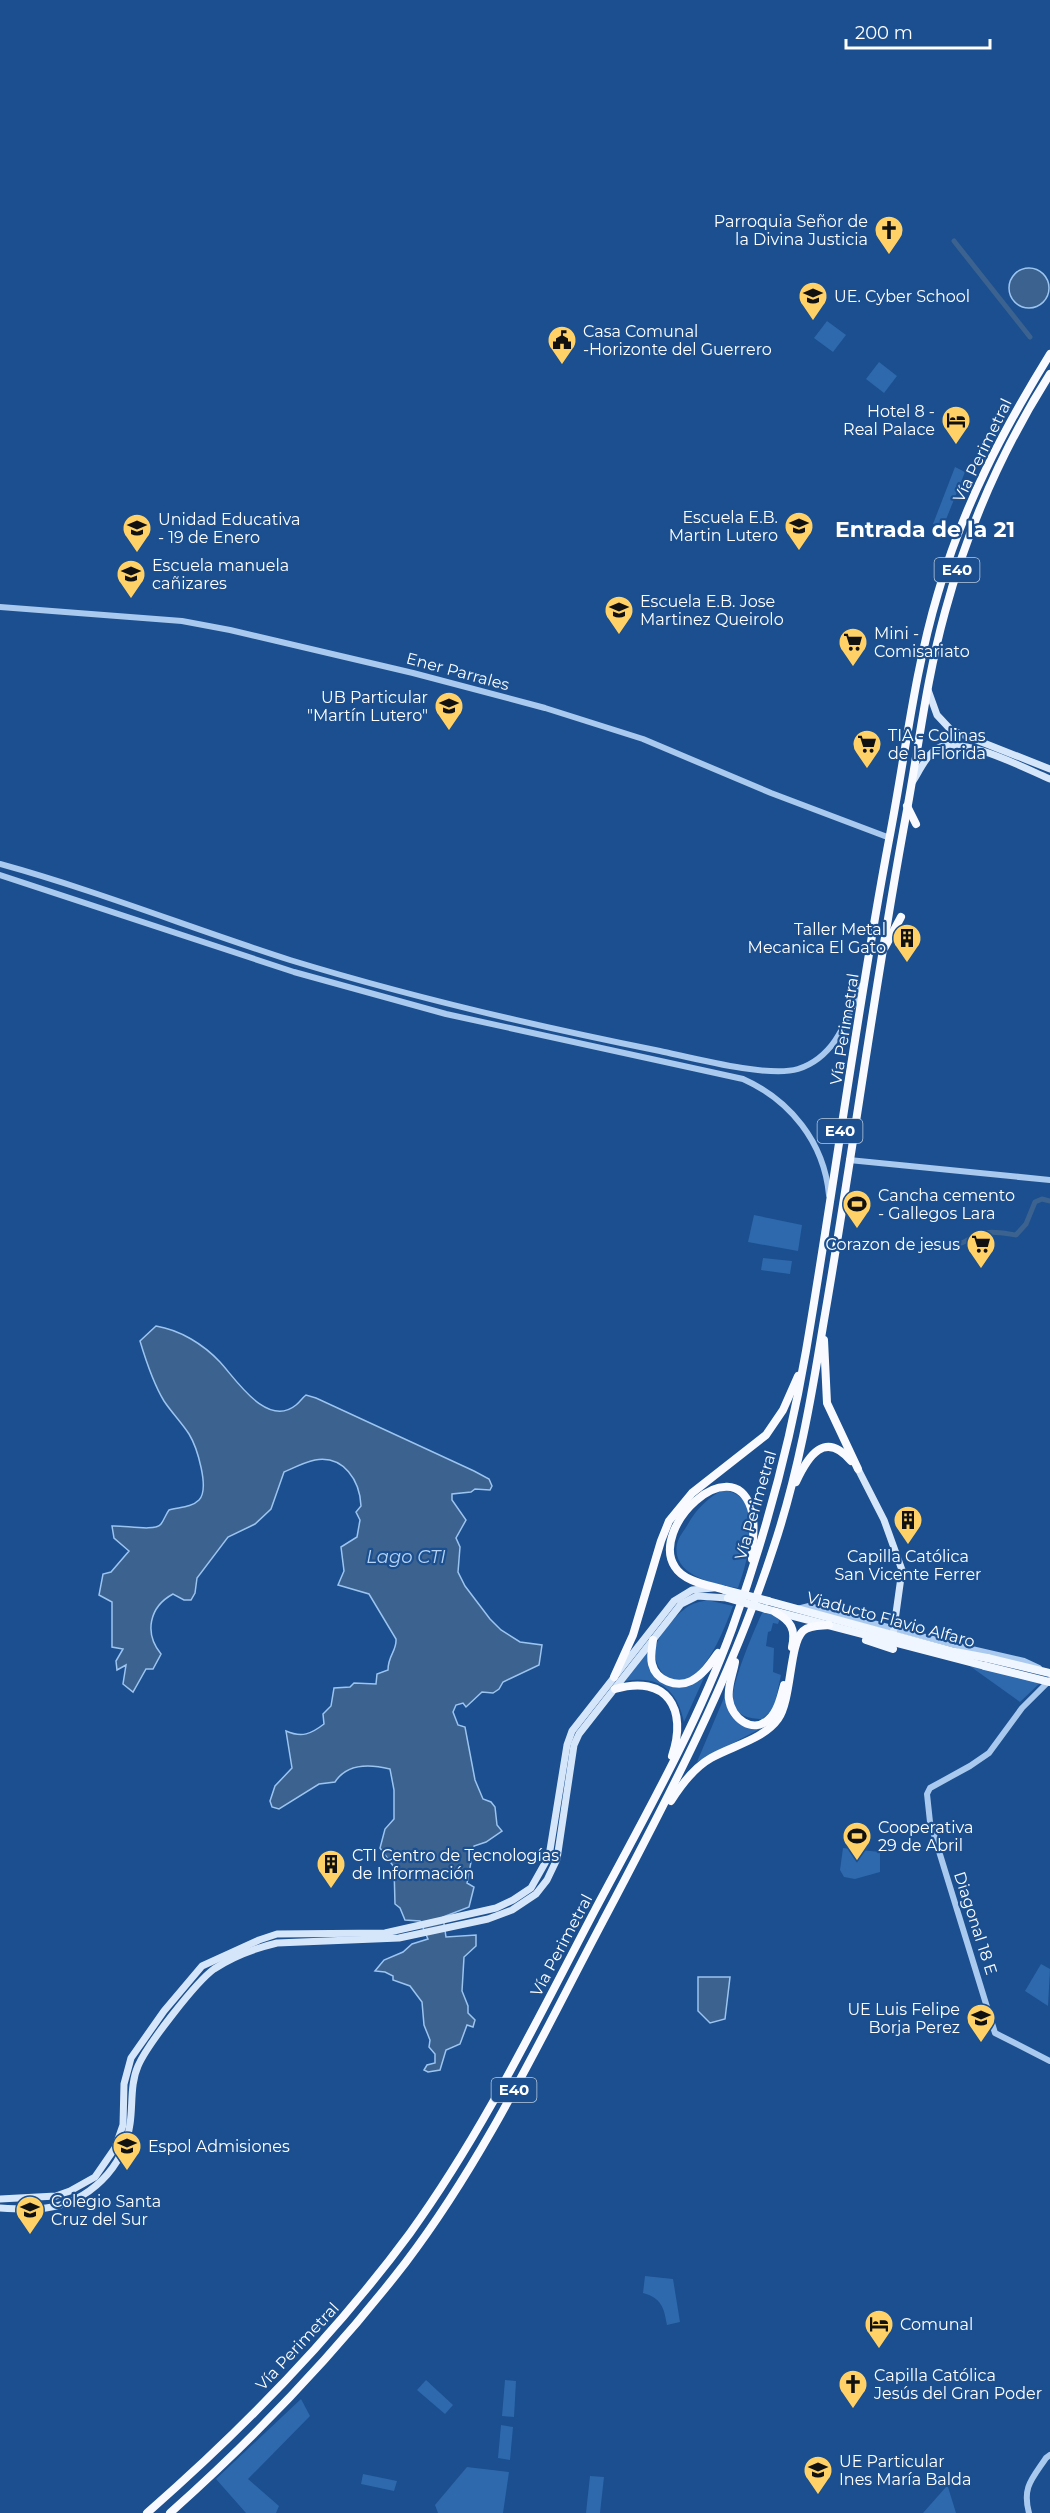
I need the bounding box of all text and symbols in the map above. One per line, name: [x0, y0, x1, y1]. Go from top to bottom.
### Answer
scale bar: [846, 12, 990, 50]
text: 200 m: [855, 22, 913, 44]
place label: Parroquia Señor de la Divina Justicia: [714, 212, 868, 249]
church icon: Parroquia Señor de la Divina Justicia: [873, 214, 905, 256]
school or university icon: UE. Cyber School: [797, 280, 829, 322]
place label: UE. Cyber School: [834, 287, 970, 306]
place label: Casa Comunal -Horizonte del Guerrero: [583, 322, 772, 359]
public building icon: Casa Comunal -Horizonte del Guerrero: [546, 324, 578, 366]
street label: Vía Perimetral: [949, 395, 1016, 505]
place label: Hotel 8 - Real Palace: [843, 402, 935, 439]
hotel icon: Hotel 8 - Real Palace: [940, 404, 972, 446]
place label: Escuela E.B. Martin Lutero: [669, 508, 778, 545]
place label: Unidad Educativa - 19 de Enero: [158, 510, 300, 547]
school or university icon: Escuela E.B. Martin Lutero: [783, 510, 815, 552]
school or university icon: Unidad Educativa - 19 de Enero: [121, 512, 153, 554]
district label: Entrada de la 21: [835, 516, 1015, 543]
place label: Escuela manuela cañizares: [152, 556, 289, 593]
school or university icon: Escuela manuela cañizares: [115, 558, 147, 600]
road number: E40: [934, 558, 980, 582]
place label: Escuela E.B. Jose Martinez Queirolo: [640, 592, 784, 629]
school or university icon: Escuela E.B. Jose Martinez Queirolo: [603, 594, 635, 636]
place label: Mini - Comisariato: [874, 624, 970, 661]
supermarket icon: Mini - Comisariato: [837, 626, 869, 668]
street label: Ener Parrales: [404, 649, 512, 694]
place label: UB Particular "Martín Lutero": [307, 688, 428, 725]
school or university icon: UB Particular "Martín Lutero": [433, 690, 465, 732]
place label: TIA - Colinas de la Florida: [888, 726, 986, 763]
supermarket icon: TIA - Colinas de la Florida: [851, 728, 883, 770]
place label: Taller Metal Mecanica El Gato: [748, 920, 886, 957]
building icon: Taller Metal Mecanica El Gato: [891, 922, 923, 964]
street label: Vía Perimetral: [826, 972, 863, 1086]
road number: E40: [818, 1119, 862, 1143]
place label: Cancha cemento - Gallegos Lara: [878, 1186, 1015, 1223]
sports icon: Cancha cemento - Gallegos Lara: [841, 1188, 873, 1230]
supermarket icon: Corazon de jesus: [965, 1228, 997, 1270]
place label: Corazon de jesus: [826, 1235, 960, 1254]
street label: Vía Perimetral: [731, 1448, 780, 1562]
building icon: Capilla Católica San Vicente Ferrer: [892, 1504, 924, 1546]
water label: Lago CTI: [366, 1546, 446, 1568]
place label: Capilla Católica San Vicente Ferrer: [835, 1547, 981, 1584]
street label: Viaducto Flavio Alfaro: [805, 1588, 977, 1651]
place label: Cooperativa 29 de Abril: [878, 1818, 973, 1855]
sports icon: Cooperativa 29 de Abril: [841, 1820, 873, 1862]
place label: CTI Centro de Tecnologías de Información: [352, 1846, 559, 1883]
building icon: CTI Centro de Tecnologías de Información: [315, 1848, 347, 1890]
street label: Diagonal 18 E: [950, 1869, 1001, 1977]
street label: Vía Perimetral: [527, 1891, 596, 2000]
place label: UE Luis Felipe Borja Perez: [847, 2000, 960, 2037]
school or university icon: UE Luis Felipe Borja Perez: [965, 2002, 997, 2044]
road number: E40: [492, 2078, 536, 2102]
school or university icon: Espol Admisiones: [111, 2130, 143, 2172]
place label: Espol Admisiones: [148, 2137, 290, 2156]
place label: Colegio Santa Cruz del Sur: [51, 2192, 161, 2229]
school or university icon: Colegio Santa Cruz del Sur: [14, 2194, 46, 2236]
street label: Vía Perimetral: [252, 2299, 343, 2394]
hotel icon: Comunal: [863, 2308, 895, 2350]
place label: Comunal: [900, 2315, 973, 2334]
place label: Capilla Católica Jesús del Gran Poder: [873, 2366, 1042, 2403]
church icon: Capilla Católica Jesús del Gran Poder: [837, 2368, 869, 2410]
place label: UE Particular Ines María Balda: [839, 2452, 971, 2489]
school or university icon: UE Particular Ines María Balda: [802, 2454, 834, 2496]

